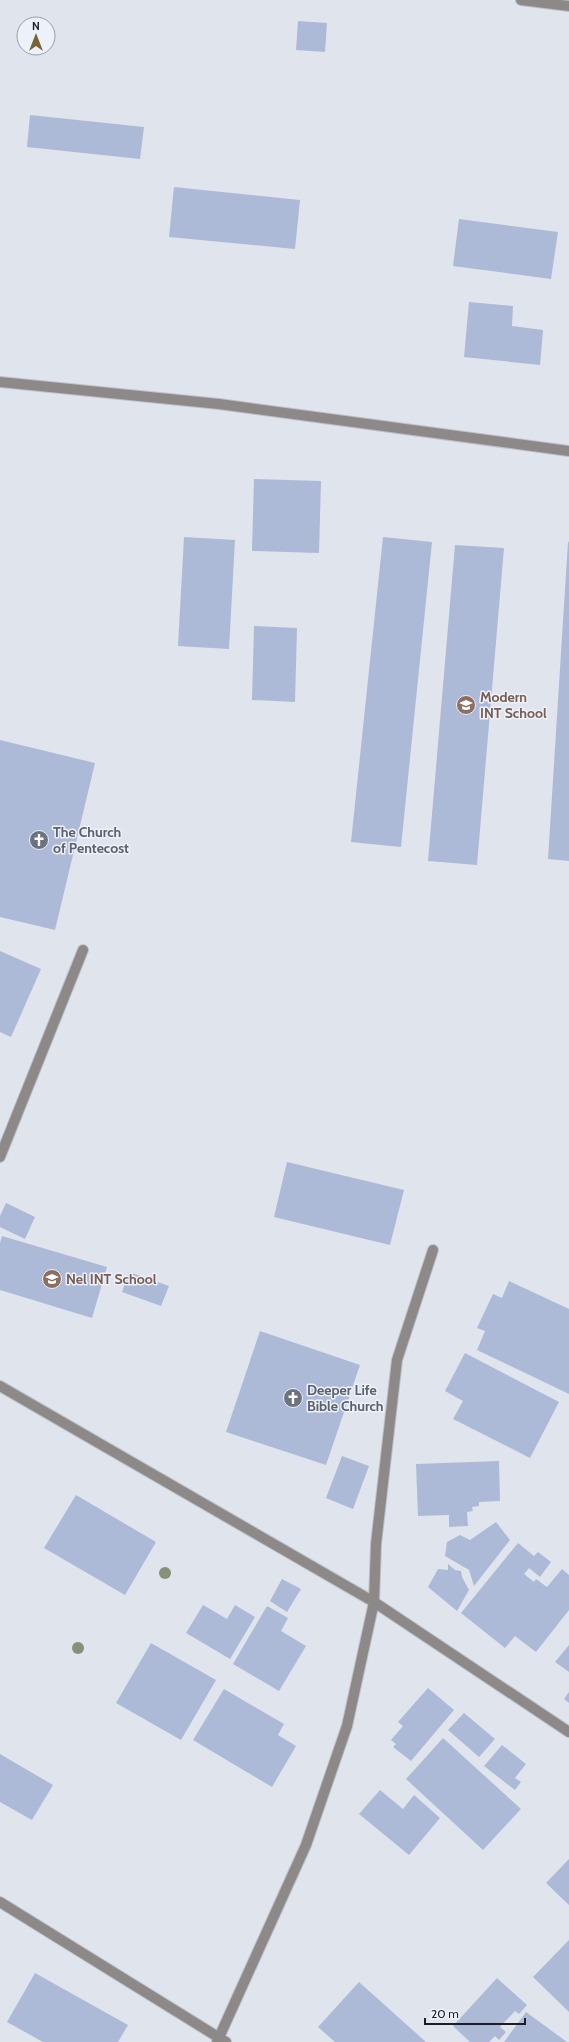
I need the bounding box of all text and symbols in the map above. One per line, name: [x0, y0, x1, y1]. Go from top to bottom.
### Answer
north arrow: [16, 16, 56, 56]
text: N: [32, 19, 40, 33]
place label: Modern INT School: [480, 688, 547, 722]
school or university icon: Modern INT School: [455, 694, 477, 716]
place label: The Church of Pentecost: [53, 823, 129, 857]
church icon: The Church of Pentecost: [28, 829, 50, 851]
school or university icon: Nel INT School: [41, 1268, 63, 1290]
place label: Nel INT School: [66, 1270, 157, 1288]
place label: Deeper Life Bible Church: [307, 1381, 384, 1415]
church icon: Deeper Life Bible Church: [282, 1387, 304, 1409]
scale bar: [425, 2000, 525, 2026]
text: 20 m: [431, 2006, 459, 2021]

